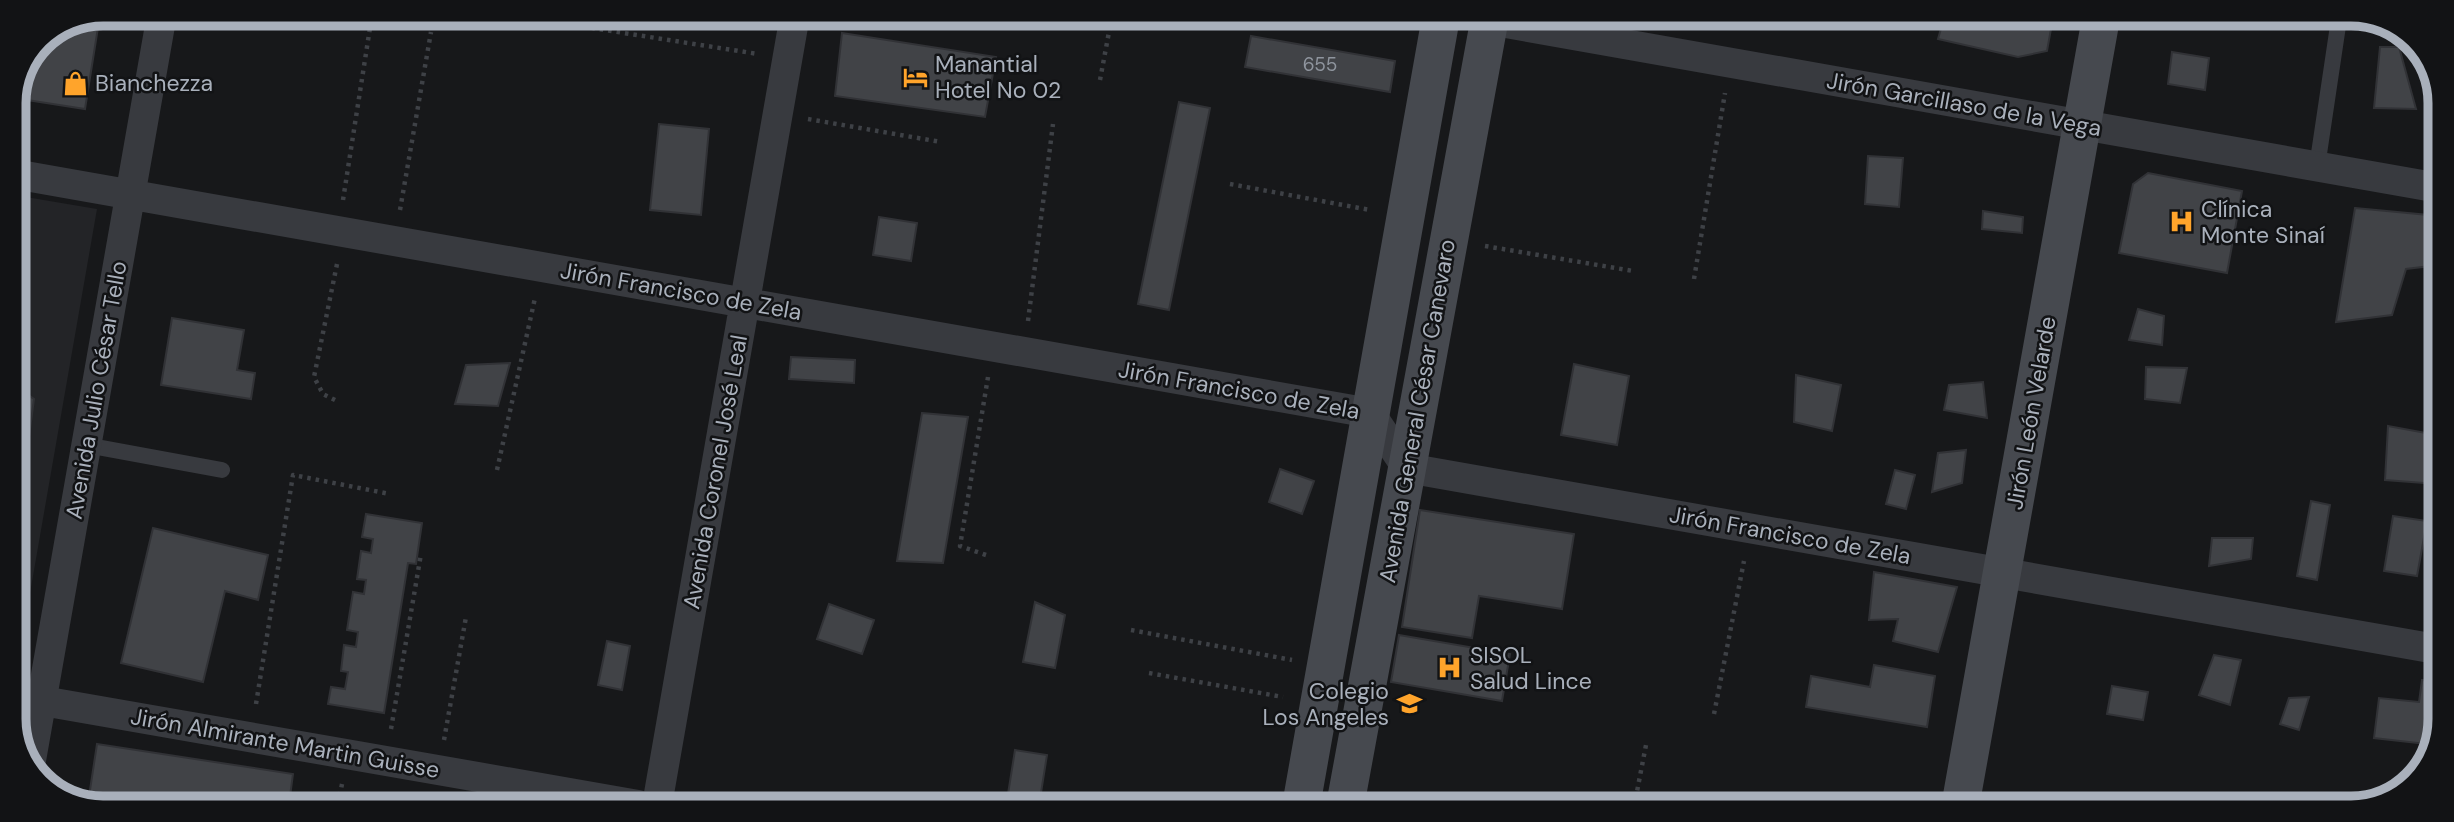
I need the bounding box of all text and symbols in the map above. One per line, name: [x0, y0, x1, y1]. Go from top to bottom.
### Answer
place label: Manantial Hotel No 02: [935, 49, 1061, 105]
house number: 655: [1303, 52, 1337, 77]
hotel icon: Manantial Hotel No 02: [901, 63, 929, 91]
street label: Jirón Garcillaso de la Vega: [1824, 65, 2104, 143]
place label: Bianchezza: [95, 68, 213, 98]
shop icon: Bianchezza: [61, 69, 89, 97]
place label: Clínica Monte Sinaí: [2201, 194, 2326, 250]
hospital icon: Clínica Monte Sinaí: [2167, 208, 2195, 236]
street label: Avenida General César Canevaro: [1372, 237, 1462, 585]
street label: Jirón Francisco de Zela: [558, 255, 804, 327]
street label: Avenida Julio César Tello: [59, 259, 133, 521]
street label: Jirón León Velarde: [1999, 314, 2063, 512]
street label: Avenida Coronel José Leal: [676, 332, 754, 612]
street label: Jirón Francisco de Zela: [1116, 354, 1362, 426]
street label: Jirón Francisco de Zela: [1667, 499, 1913, 571]
place label: SISOL Salud Lince: [1470, 640, 1592, 696]
hospital icon: SISOL Salud Lince: [1436, 654, 1464, 682]
place label: Colegio Los Angeles: [1262, 676, 1389, 732]
school or university icon: Colegio Los Angeles: [1395, 690, 1423, 718]
street label: Jirón Almirante Martin Guisse: [128, 701, 442, 785]

